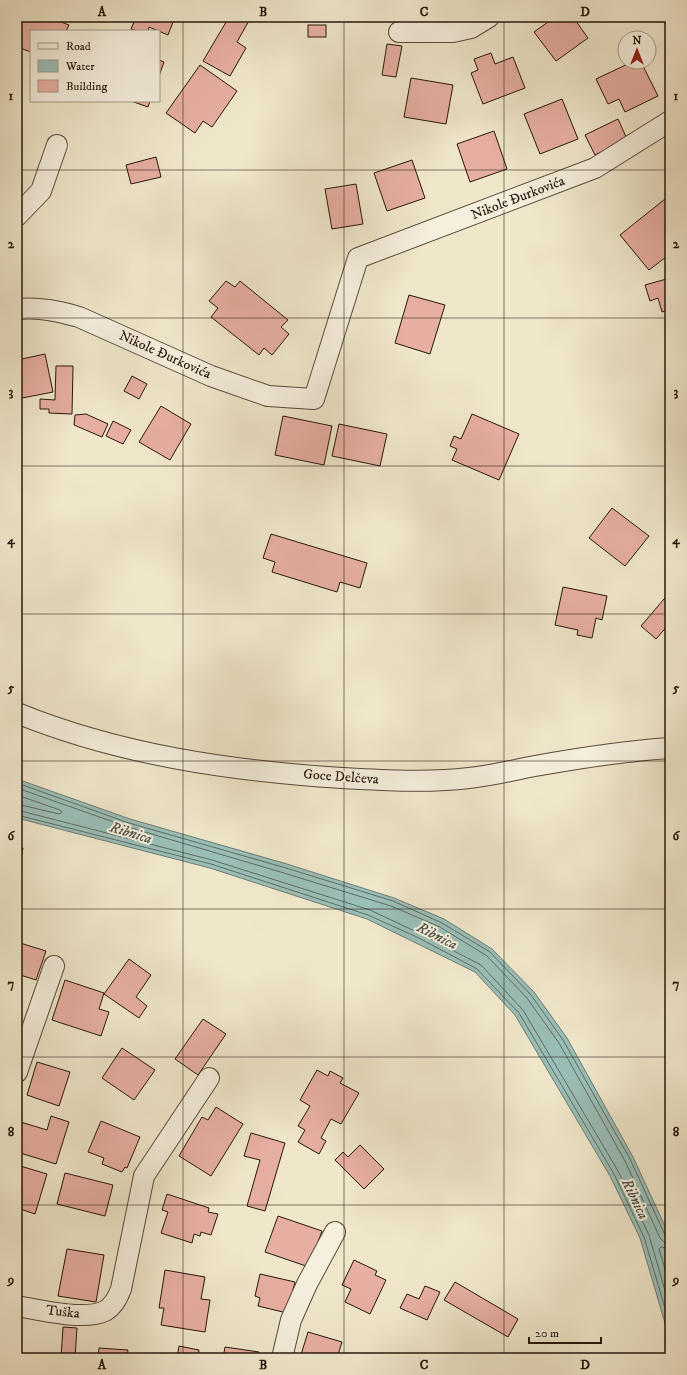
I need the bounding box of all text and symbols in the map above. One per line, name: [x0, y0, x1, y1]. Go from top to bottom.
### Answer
text: A: [97, 4, 107, 20]
text: B: [259, 4, 267, 20]
text: C: [420, 4, 429, 20]
text: D: [580, 4, 590, 20]
legend: [30, 30, 160, 102]
north arrow: [617, 30, 657, 70]
text: N: [632, 34, 642, 48]
text: Road: [66, 39, 91, 54]
text: Water: [65, 59, 95, 74]
text: Building: [66, 79, 107, 94]
text: 1: [9, 88, 14, 104]
text: 1: [674, 88, 679, 104]
street label: Nikole Đurkovića: [469, 172, 567, 224]
text: 2: [8, 236, 15, 252]
text: 2: [673, 236, 680, 252]
street label: Nikole Đurkovića: [116, 327, 214, 383]
text: 3: [9, 384, 14, 400]
text: 3: [674, 384, 679, 400]
text: 4: [6, 532, 15, 549]
text: 4: [671, 532, 680, 549]
text: 5: [7, 680, 15, 696]
text: 5: [672, 680, 680, 696]
street label: Goce Delčeva: [303, 765, 379, 789]
water label: Ribnica: [107, 817, 154, 848]
text: 6: [8, 828, 16, 844]
text: 6: [673, 828, 681, 844]
water label: Ribnica: [413, 917, 461, 954]
text: 7: [8, 976, 15, 992]
text: 7: [673, 976, 680, 992]
text: 8: [8, 1124, 15, 1140]
text: 8: [673, 1124, 680, 1140]
water label: Ribnica: [617, 1175, 653, 1223]
text: 9: [7, 1272, 14, 1288]
text: 9: [672, 1272, 679, 1288]
street label: Tuška: [45, 1301, 81, 1323]
scale bar: [529, 1319, 601, 1345]
text: 20 m: [535, 1326, 559, 1341]
text: A: [97, 1357, 107, 1373]
text: B: [259, 1357, 267, 1373]
text: C: [420, 1357, 429, 1373]
text: D: [580, 1357, 590, 1373]

